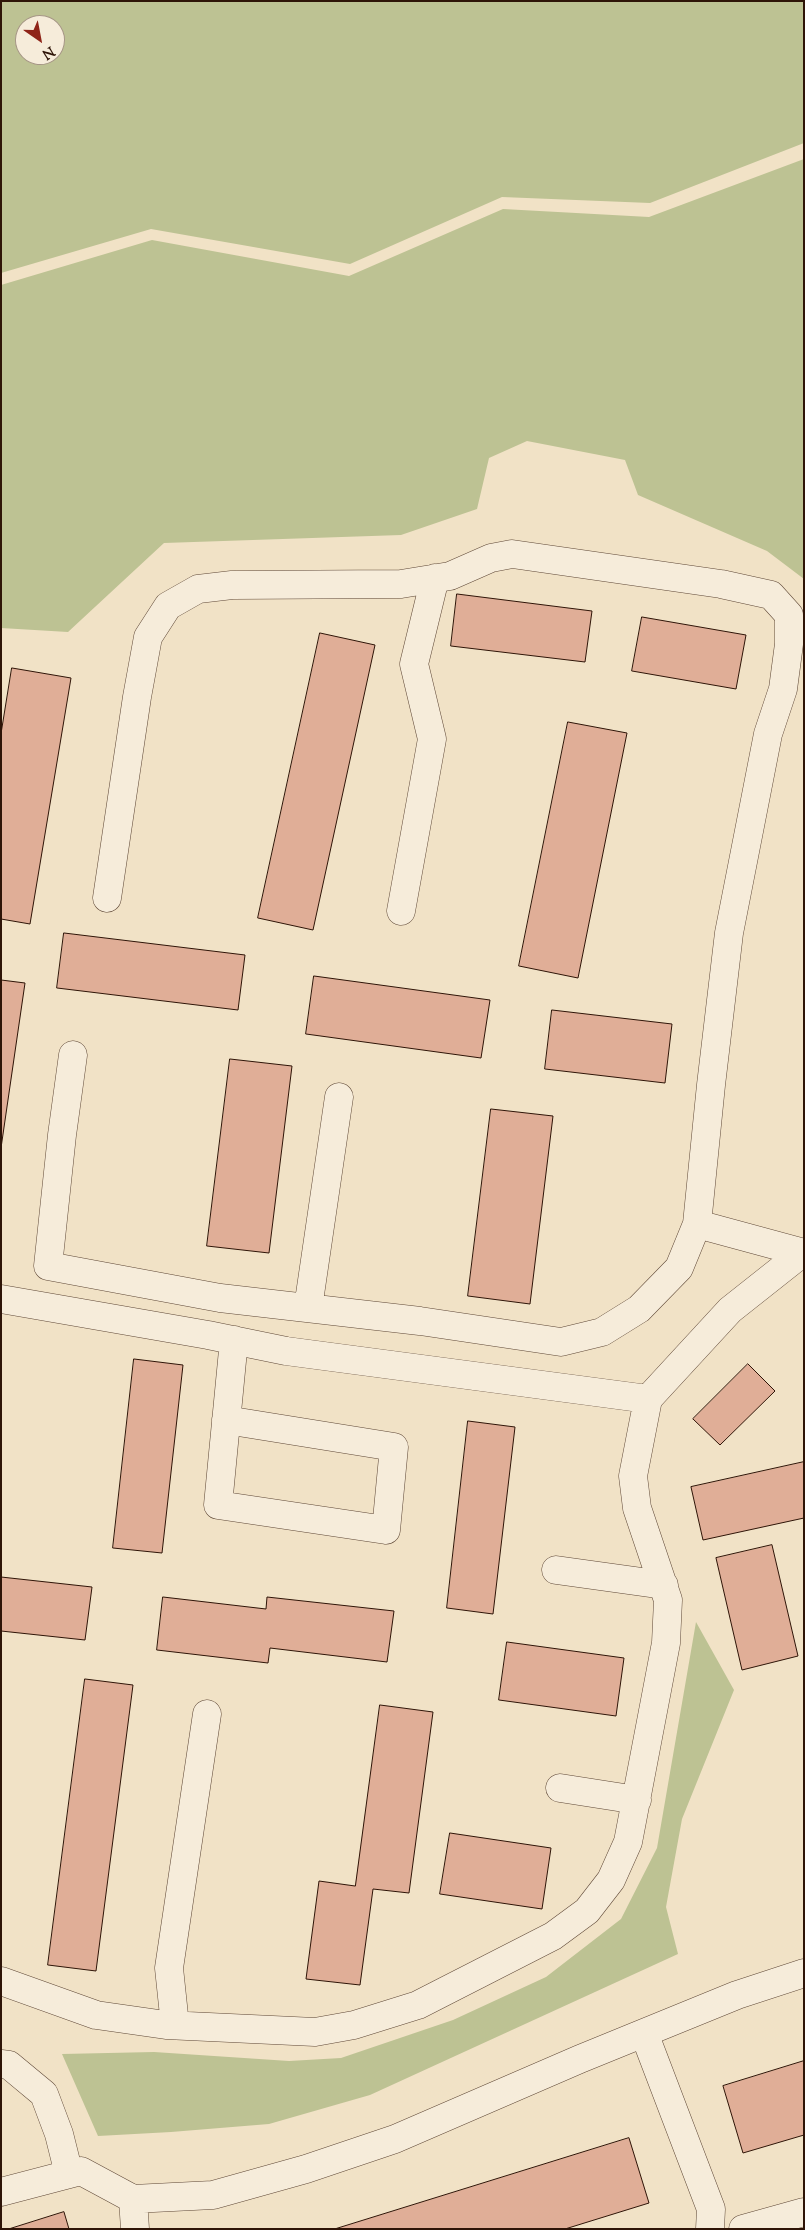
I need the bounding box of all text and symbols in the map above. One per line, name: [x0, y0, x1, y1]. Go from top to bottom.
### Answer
north arrow: [15, 15, 65, 65]
text: N: [37, 40, 58, 63]

